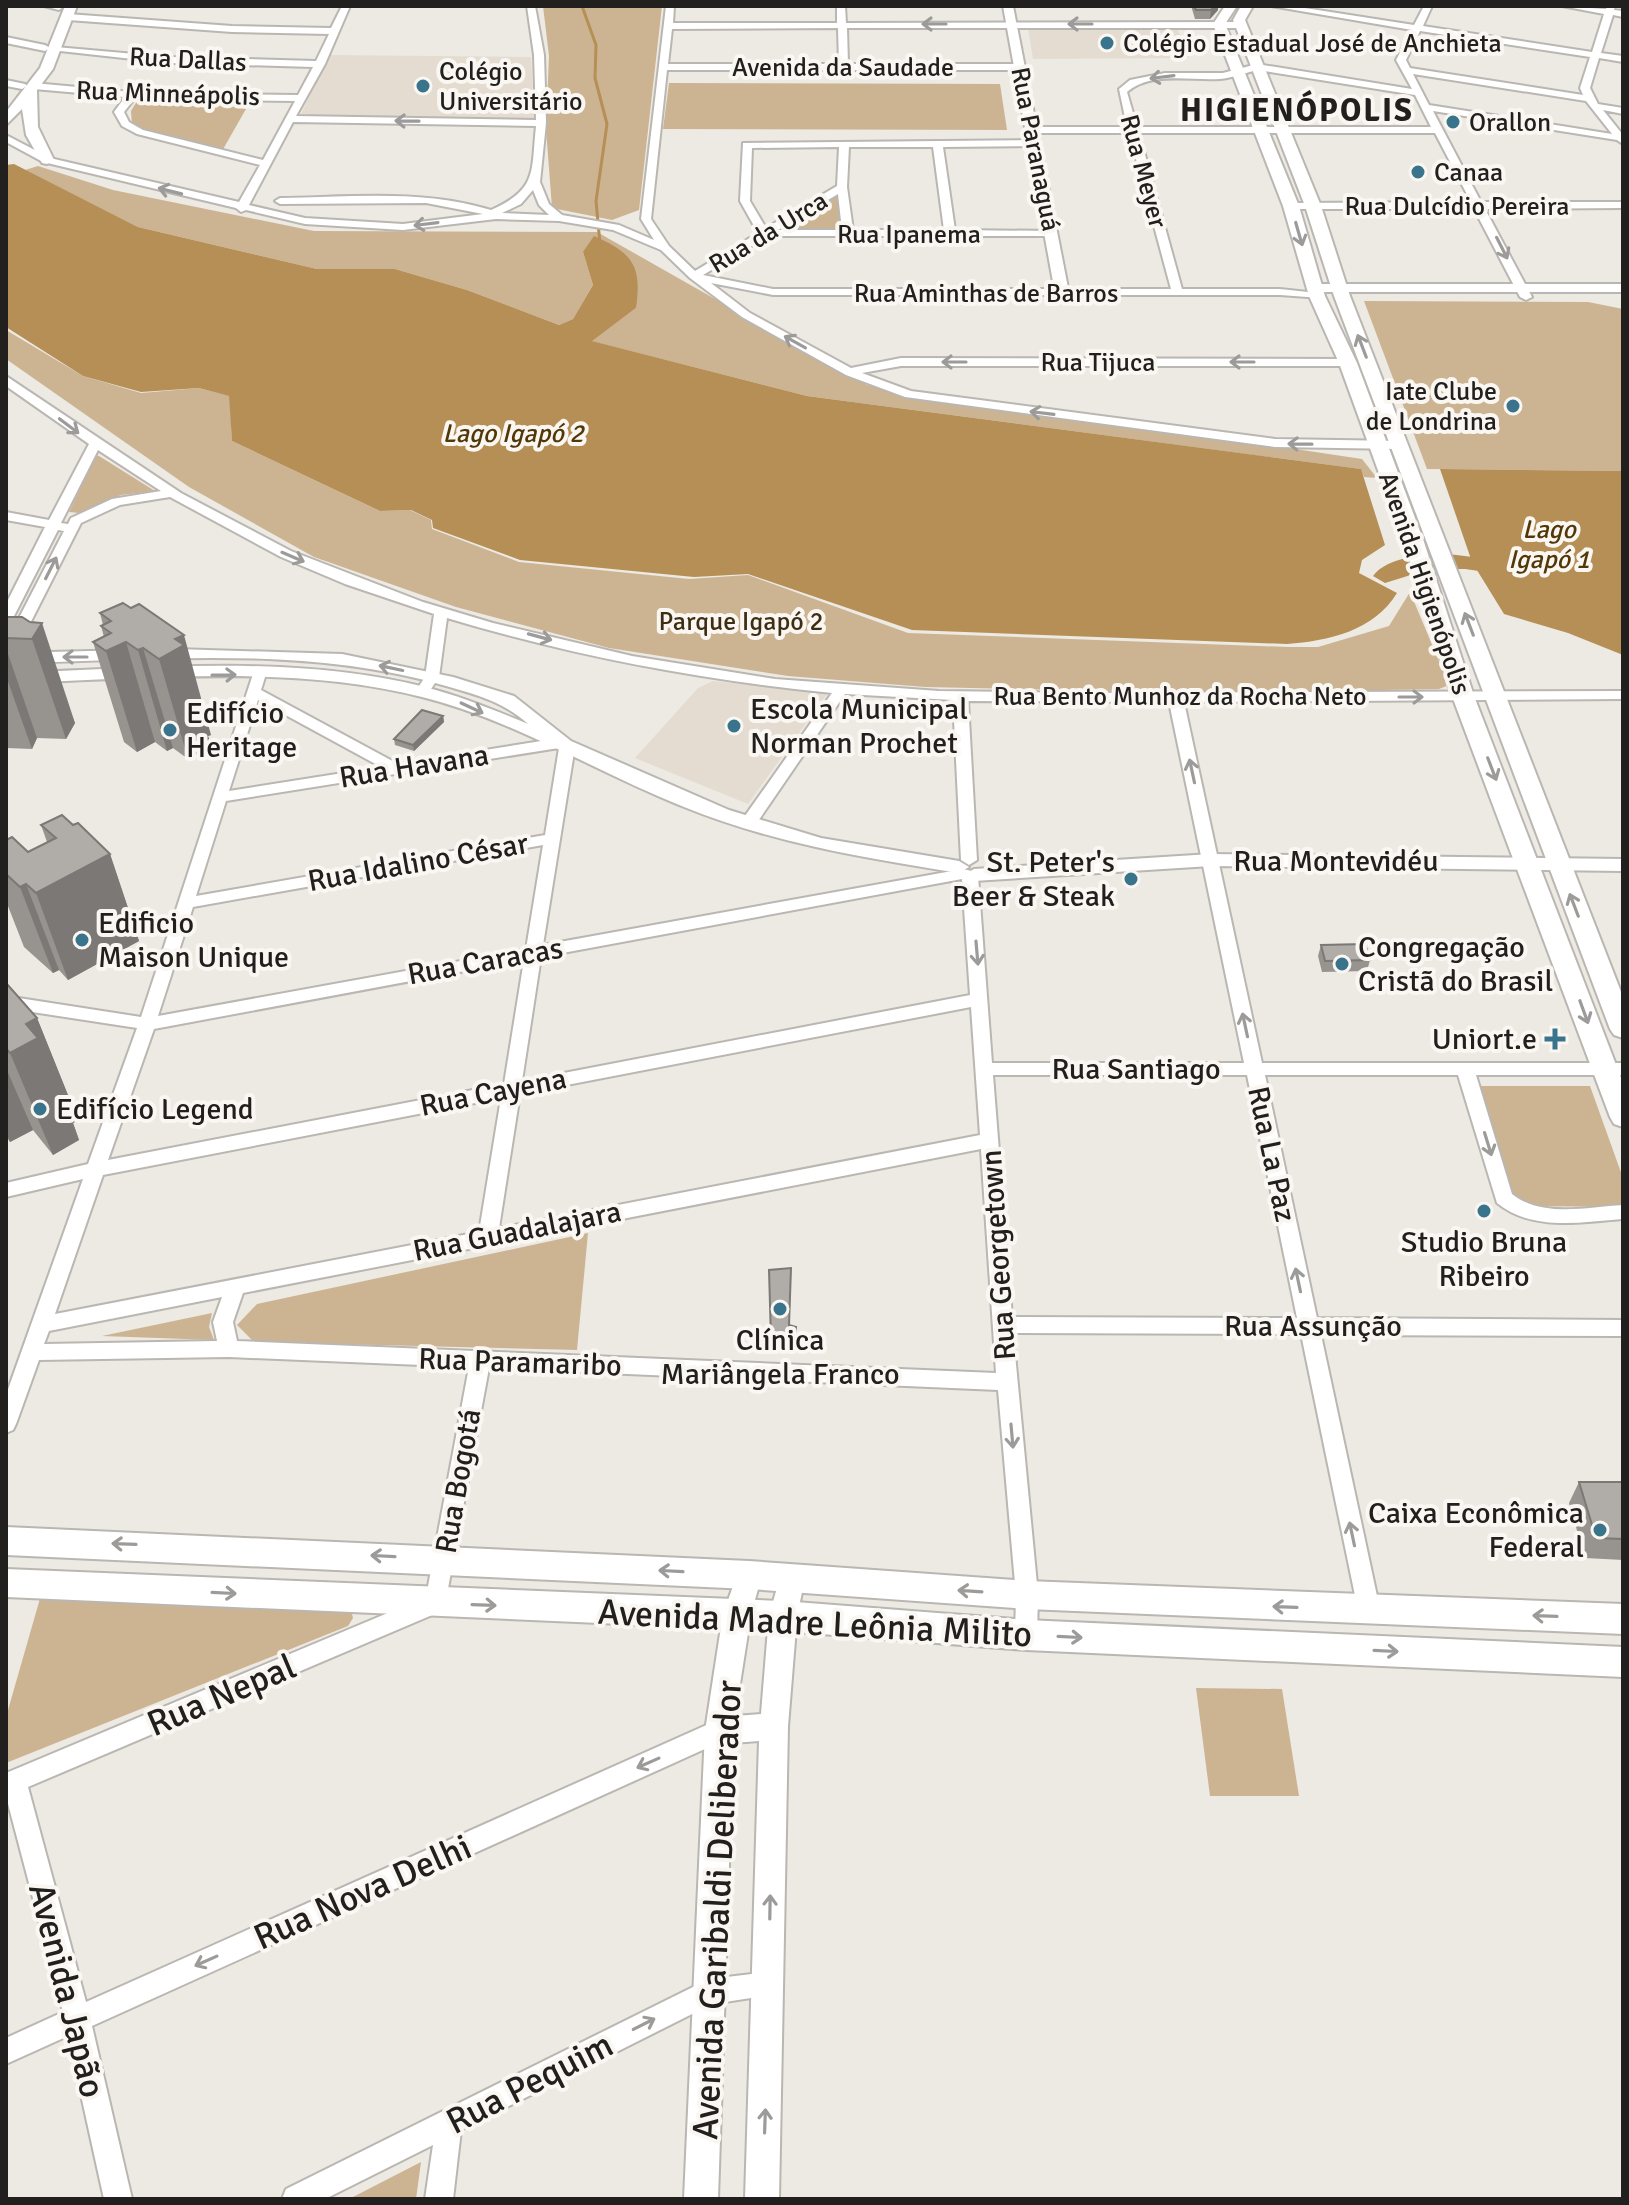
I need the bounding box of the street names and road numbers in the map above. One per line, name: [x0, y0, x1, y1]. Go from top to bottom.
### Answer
street label: Rua Dallas: [128, 41, 247, 79]
street label: Avenida da Saudade: [732, 52, 954, 84]
street label: Rua Paranaguá: [1003, 64, 1067, 234]
street label: Rua Minneápolis: [75, 75, 260, 113]
street label: Rua Meyer: [1113, 111, 1174, 232]
street label: Rua da Urca: [703, 185, 834, 281]
street label: Rua Dulcídio Pereira: [1345, 191, 1569, 223]
street label: Rua Ipanema: [837, 219, 981, 251]
street label: Rua Aminthas de Barros: [854, 278, 1118, 310]
street label: Rua Tijuca: [1041, 347, 1155, 379]
street label: Avenida Higienópolis: [1371, 468, 1477, 699]
street label: Rua Bento Munhoz da Rocha Neto: [993, 681, 1367, 713]
street label: Rua Havana: [337, 736, 492, 797]
street label: Rua Idalino César: [305, 825, 531, 900]
street label: Rua Montevidéu: [1233, 843, 1439, 880]
street label: Rua Caracas: [405, 930, 566, 993]
street label: Rua Santiago: [1051, 1051, 1221, 1088]
street label: Rua Cayena: [417, 1060, 570, 1125]
street label: Rua La Paz: [1239, 1083, 1304, 1225]
street label: Rua Georgetown: [973, 1149, 1024, 1361]
street label: Rua Guadalajara: [410, 1193, 624, 1270]
street label: Rua Assunção: [1224, 1308, 1402, 1345]
street label: Rua Paramaribo: [418, 1340, 622, 1385]
street label: Rua Bogotá: [428, 1406, 489, 1556]
street label: Avenida Madre Leônia Milito: [597, 1590, 1033, 1657]
street label: Rua Nepal: [140, 1644, 303, 1747]
street label: Avenida Garibaldi Deliberador: [683, 1679, 752, 2141]
street label: Rua Nova Delhi: [247, 1824, 478, 1960]
street label: Avenida Japão: [18, 1878, 115, 2102]
street label: Rua Pequim: [439, 2022, 621, 2145]

